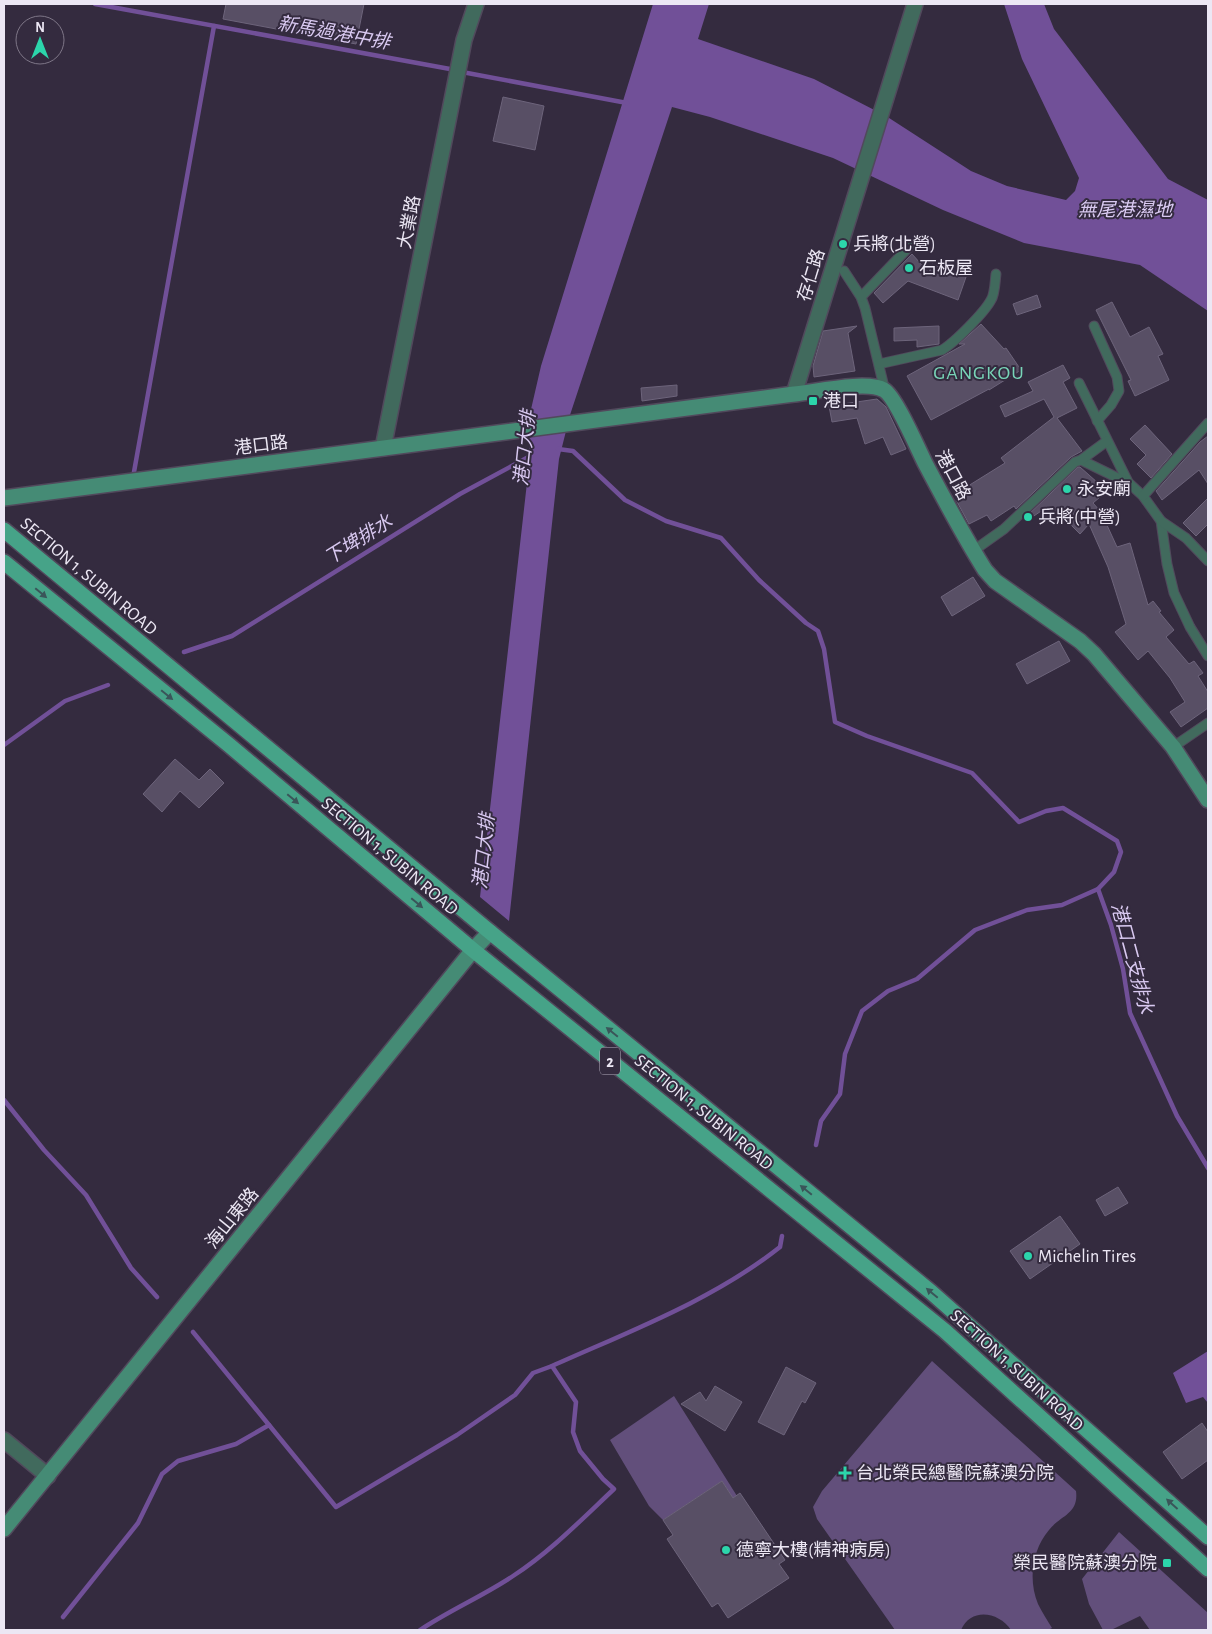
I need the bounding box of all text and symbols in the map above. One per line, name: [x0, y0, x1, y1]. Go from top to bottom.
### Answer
water label: 新馬過港中排: [276, 12, 395, 53]
north arrow: [15, 15, 65, 65]
text: N: [35, 21, 45, 35]
street label: 大業路: [394, 194, 424, 250]
water label: 無尾港濕地: [1077, 199, 1174, 220]
place label: 兵將(北營): [853, 234, 936, 254]
marker: 兵將(北營): [837, 238, 849, 250]
street label: 存仁路: [794, 246, 828, 304]
place label: 石板屋: [919, 258, 973, 278]
marker: 石板屋: [903, 262, 915, 274]
district label: GANGKOU: [933, 363, 1025, 383]
place label: 港口: [823, 391, 859, 411]
marker: 港口: [807, 395, 819, 407]
water label: 港口大排: [511, 406, 539, 487]
street label: 港口路: [233, 432, 289, 458]
street label: 港口路: [931, 446, 975, 504]
place label: 永安廟: [1077, 479, 1131, 499]
marker: 永安廟: [1061, 483, 1073, 495]
place label: 兵將(中營): [1038, 507, 1121, 527]
water label: 下埤排水: [321, 511, 397, 568]
marker: 兵將(中營): [1022, 511, 1034, 523]
street label: SECTION 1, SUBIN ROAD: [17, 515, 160, 639]
one-way arrow: [35, 587, 47, 598]
one-way arrow: [161, 690, 174, 701]
one-way arrow: [286, 793, 299, 804]
street label: SECTION 1, SUBIN ROAD: [318, 795, 461, 919]
water label: 港口大排: [470, 809, 498, 890]
one-way arrow: [411, 898, 424, 909]
water label: 港口二支排水: [1108, 901, 1157, 1017]
one-way arrow: [606, 1026, 619, 1037]
road number: 2: [600, 1048, 620, 1074]
street label: SECTION 1, SUBIN ROAD: [631, 1052, 776, 1174]
street label: 海山東路: [202, 1184, 262, 1252]
one-way arrow: [800, 1185, 812, 1196]
place label: Michelin Tires: [1038, 1248, 1136, 1266]
marker: Michelin Tires: [1022, 1250, 1034, 1262]
one-way arrow: [926, 1288, 938, 1299]
street label: SECTION 1, SUBIN ROAD: [946, 1306, 1086, 1435]
place label: 台北榮民總醫院蘇澳分院: [856, 1463, 1054, 1483]
marker: 台北榮民總醫院蘇澳分院: [838, 1466, 852, 1480]
one-way arrow: [1166, 1499, 1179, 1510]
place label: 德寧大樓(精神病房): [736, 1540, 891, 1560]
marker: 德寧大樓(精神病房): [720, 1544, 732, 1556]
place label: 榮民醫院蘇澳分院: [1013, 1553, 1157, 1573]
marker: 榮民醫院蘇澳分院: [1161, 1557, 1173, 1569]

